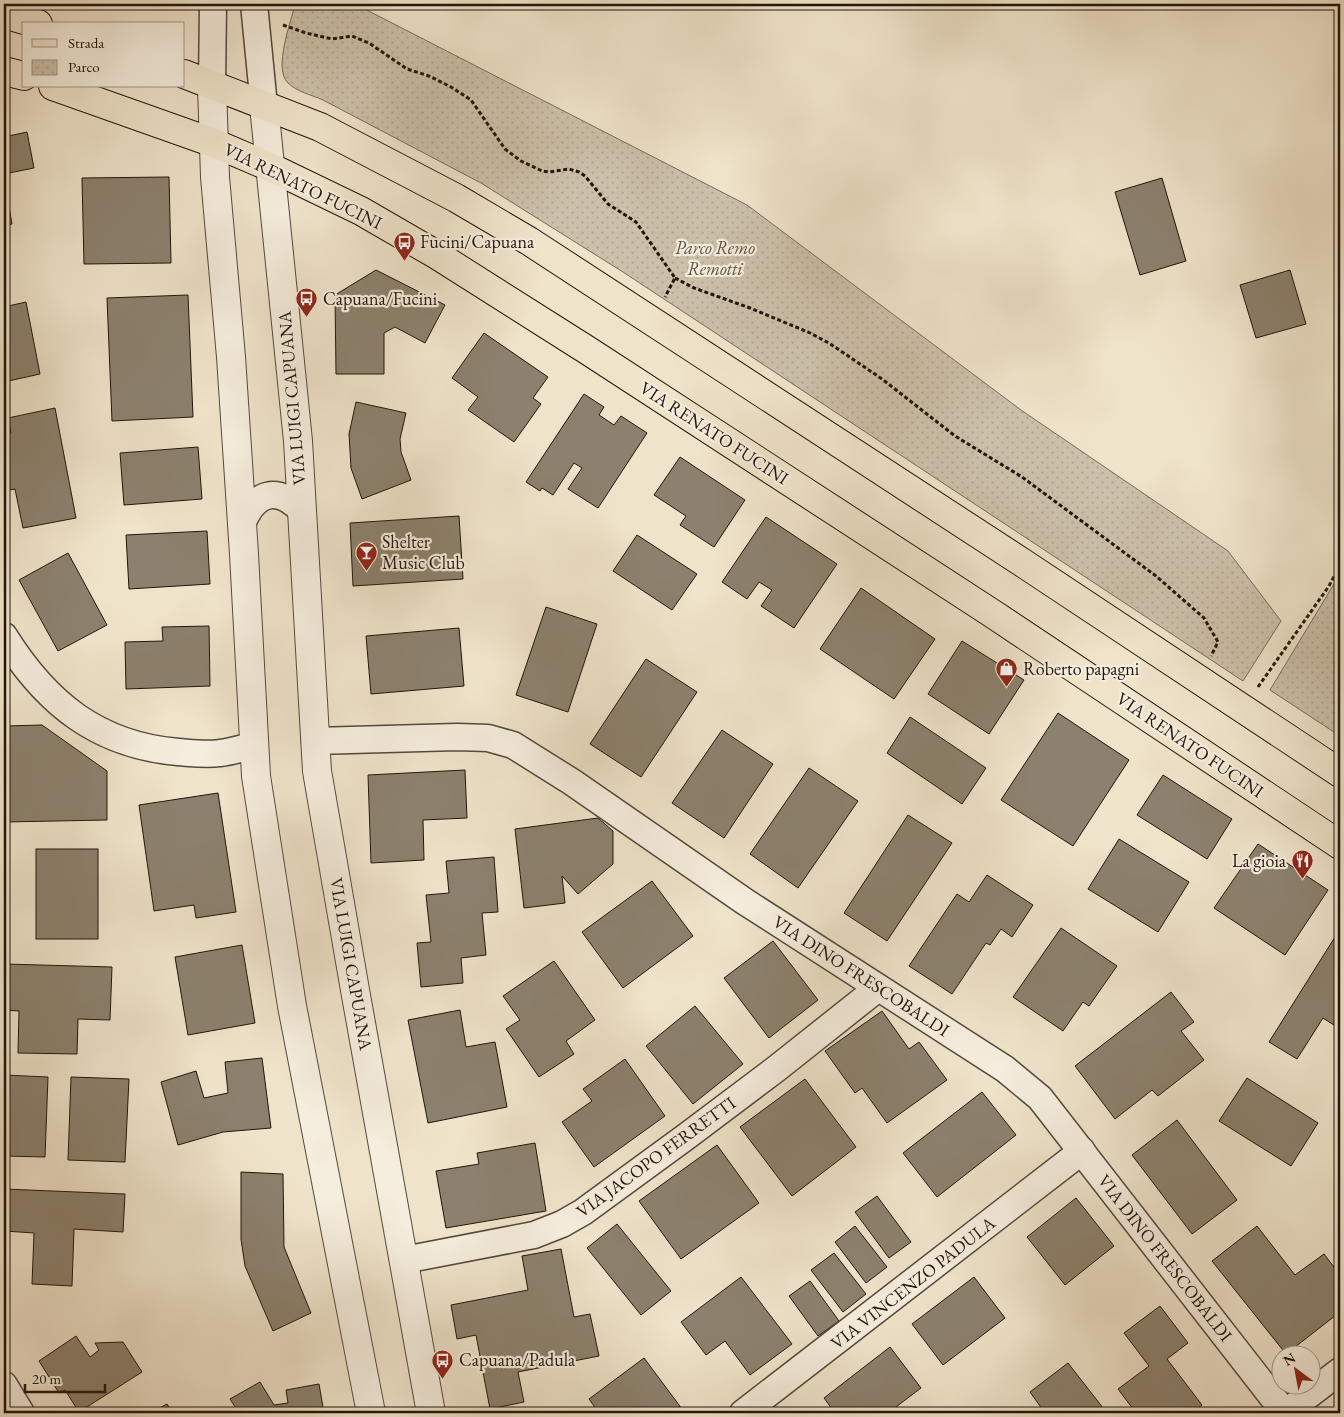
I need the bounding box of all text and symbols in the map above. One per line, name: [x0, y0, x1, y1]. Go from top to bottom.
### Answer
legend: [22, 22, 185, 88]
text: Strada: [68, 33, 104, 52]
text: Parco: [68, 57, 100, 76]
street label: VIA RENATO FUCINI: [220, 137, 386, 234]
bus stop icon: Fucini/Capuana: [392, 230, 416, 261]
place label: Fucini/Capuana: [420, 230, 535, 253]
park label: Parco Remo Remotti: [675, 236, 755, 280]
bus stop icon: Capuana/Fucini: [295, 287, 319, 318]
place label: Capuana/Fucini: [323, 287, 438, 310]
street label: VIA LUIGI CAPUANA: [272, 310, 311, 486]
street label: VIA RENATO FUCINI: [635, 376, 793, 489]
place label: Shelter Music Club: [382, 530, 465, 574]
bar icon: Shelter Music Club: [354, 540, 378, 571]
shop icon: Roberto papagni: [995, 657, 1019, 688]
place label: Roberto papagni: [1023, 657, 1140, 680]
street label: VIA RENATO FUCINI: [1112, 687, 1268, 803]
place label: La gioia: [1232, 849, 1287, 872]
restaurant icon: La gioia: [1290, 849, 1314, 880]
street label: VIA LUIGI CAPUANA: [325, 876, 378, 1052]
street label: VIA DINO FRESCOBALDI: [769, 910, 954, 1041]
street label: VIA JACOPO FERRETTI: [571, 1091, 740, 1222]
street label: VIA DINO FRESCOBALDI: [1093, 1169, 1238, 1346]
street label: VIA VINCENZO PADULA: [826, 1211, 1000, 1354]
north arrow: [1272, 1344, 1322, 1394]
bus stop icon: Capuana/Padula: [431, 1348, 455, 1379]
place label: Capuana/Padula: [459, 1348, 576, 1371]
text: N: [1280, 1348, 1299, 1370]
scale bar: [25, 1362, 105, 1394]
text: 20 m: [32, 1369, 61, 1388]

